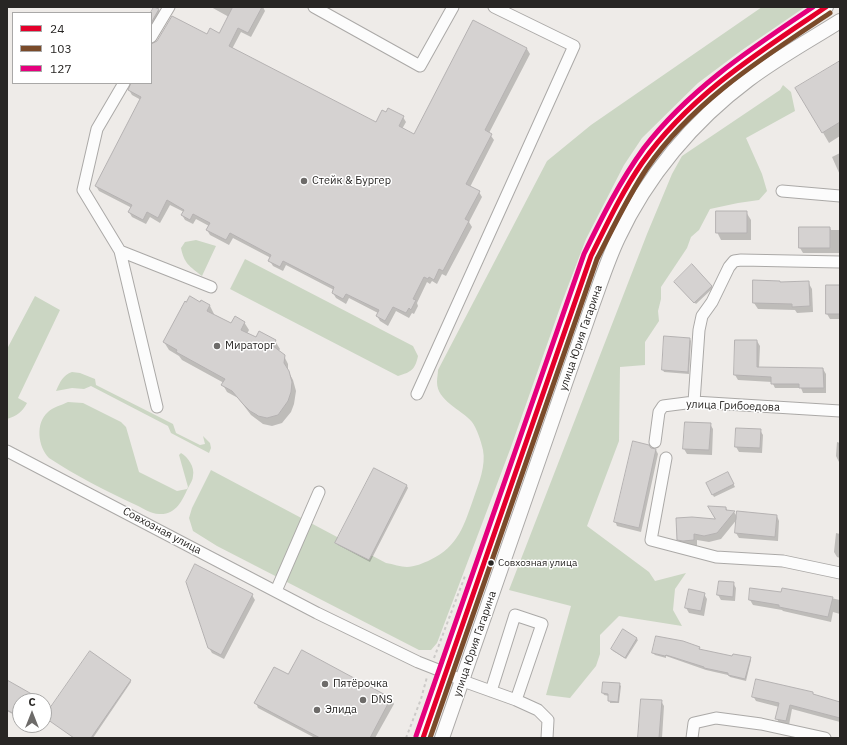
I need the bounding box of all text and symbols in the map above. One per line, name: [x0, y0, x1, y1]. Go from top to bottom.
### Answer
legend: [12, 12, 152, 84]
text: 24: [50, 21, 64, 36]
text: 103: [50, 41, 72, 56]
text: 127: [50, 61, 72, 76]
place label: Стейк & Бургер: [312, 174, 391, 188]
marker: Стейк & Бургер: [299, 176, 309, 186]
street label: улица Юрия Гагарина: [557, 283, 605, 393]
place label: Мираторг: [225, 339, 275, 353]
marker: Мираторг: [212, 341, 222, 351]
street label: улица Грибоедова: [686, 398, 780, 414]
street label: Совхозная улица: [120, 505, 204, 557]
place label: Совхозная улица: [498, 557, 577, 569]
marker: Совхозная улица: [486, 558, 496, 568]
street label: улица Юрия Гагарина: [451, 589, 499, 699]
place label: Пятёрочка: [333, 677, 388, 691]
marker: Пятёрочка: [320, 679, 330, 689]
north arrow: [12, 693, 52, 733]
place label: DNS: [371, 693, 393, 707]
text: С: [28, 695, 36, 709]
marker: DNS: [358, 695, 368, 705]
place label: Элида: [325, 703, 357, 717]
marker: Элида: [312, 705, 322, 715]

